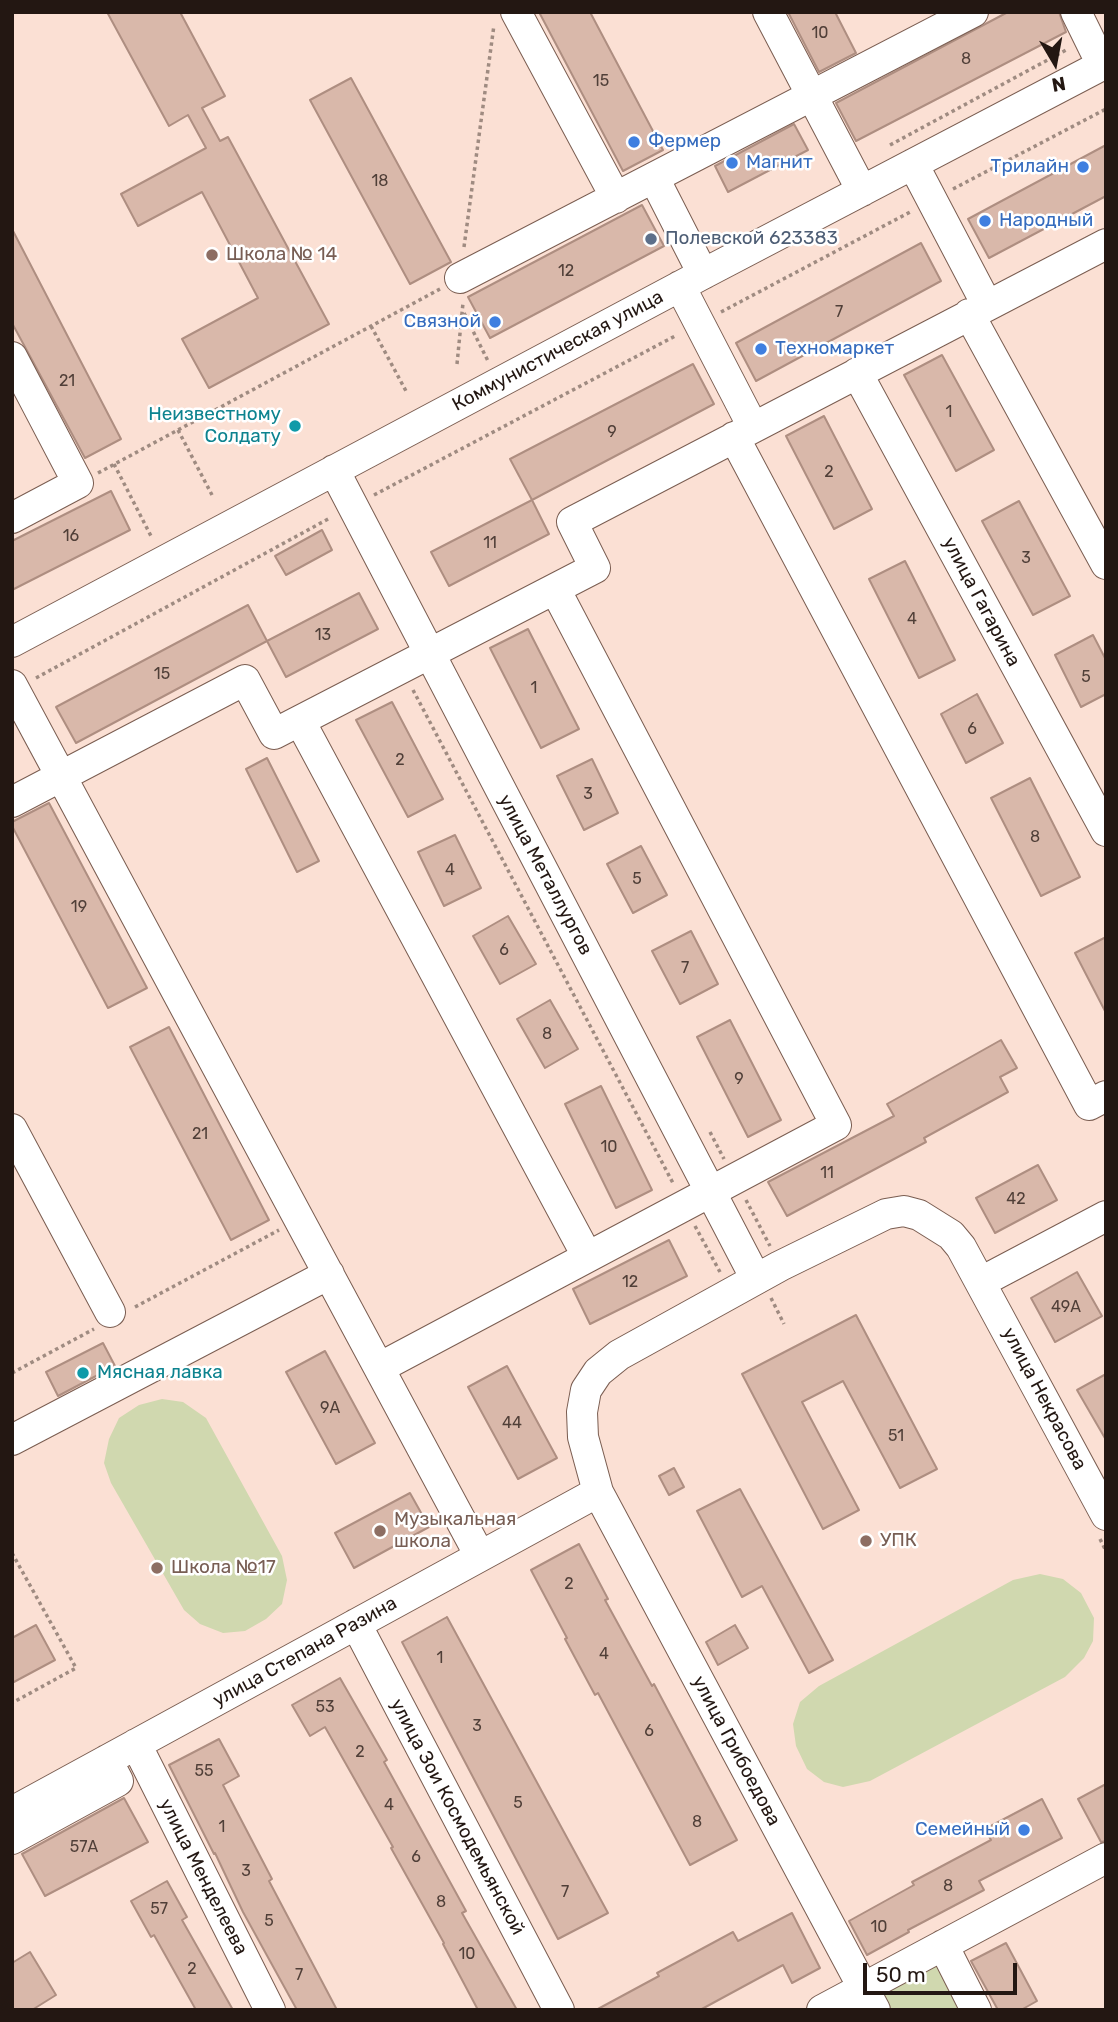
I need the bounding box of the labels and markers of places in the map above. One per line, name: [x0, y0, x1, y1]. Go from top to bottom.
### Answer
place label: Фермер: [648, 131, 721, 153]
marker: Фермер: [626, 134, 642, 150]
place label: Магнит: [746, 152, 813, 174]
marker: Магнит: [724, 155, 740, 171]
place label: Трилайн: [990, 156, 1069, 178]
marker: Трилайн: [1075, 159, 1091, 175]
place label: Народный: [999, 210, 1093, 232]
marker: Народный: [977, 213, 993, 229]
place label: Полевской 623383: [665, 228, 838, 250]
marker: Полевской 623383: [643, 231, 659, 247]
place label: Школа № 14: [226, 244, 337, 266]
marker: Школа № 14: [204, 247, 220, 263]
place label: Связной: [404, 311, 481, 333]
marker: Связной: [487, 314, 503, 330]
place label: Техномаркет: [775, 338, 894, 360]
marker: Техномаркет: [753, 341, 769, 357]
place label: Неизвестному Солдату: [148, 404, 281, 448]
marker: Неизвестному Солдату: [287, 418, 303, 434]
place label: Мясная лавка: [97, 1362, 223, 1384]
marker: Мясная лавка: [75, 1365, 91, 1381]
place label: Музыкальная школа: [394, 1509, 516, 1553]
marker: Музыкальная школа: [372, 1523, 388, 1539]
place label: УПК: [880, 1530, 917, 1552]
marker: УПК: [858, 1533, 874, 1549]
place label: Школа №17: [171, 1557, 276, 1579]
marker: Школа №17: [149, 1560, 165, 1576]
place label: Семейный: [915, 1819, 1010, 1841]
marker: Семейный: [1016, 1822, 1032, 1838]

